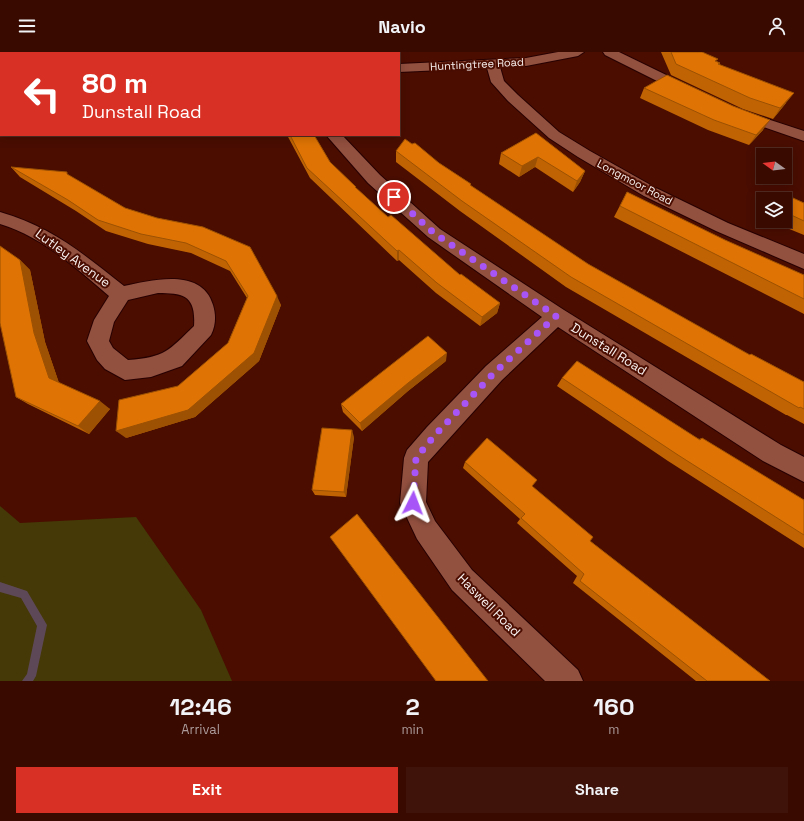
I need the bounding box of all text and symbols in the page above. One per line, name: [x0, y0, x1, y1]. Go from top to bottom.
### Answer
icon: menu: [16, 15, 38, 37]
text: Navio: [378, 15, 426, 38]
icon: person: [766, 15, 788, 37]
street label: Huntingtree Road: [430, 55, 524, 73]
text: 80 m: [82, 65, 148, 101]
icon: left: [16, 68, 68, 120]
text: Dunstall Road: [82, 100, 201, 123]
north arrow: [756, 148, 792, 184]
map controls: [756, 148, 792, 228]
street label: Longmoor Road: [595, 156, 675, 208]
pin: [377, 180, 411, 214]
icon: arrive: [383, 186, 405, 208]
button: layers: [756, 192, 792, 228]
street label: Lutley Avenue: [32, 225, 114, 291]
street label: Dunstall Road: [568, 319, 650, 379]
position arrow: [392, 482, 434, 524]
street label: Haswell Road: [454, 570, 524, 640]
text: 12:46: [170, 691, 232, 722]
text: 2: [405, 691, 420, 722]
text: 160: [593, 691, 634, 722]
text: Arrival: [181, 721, 220, 738]
text: min: [401, 721, 424, 738]
text: m: [608, 721, 619, 738]
button: Exit: [16, 767, 398, 813]
button: Share: [406, 767, 788, 813]

